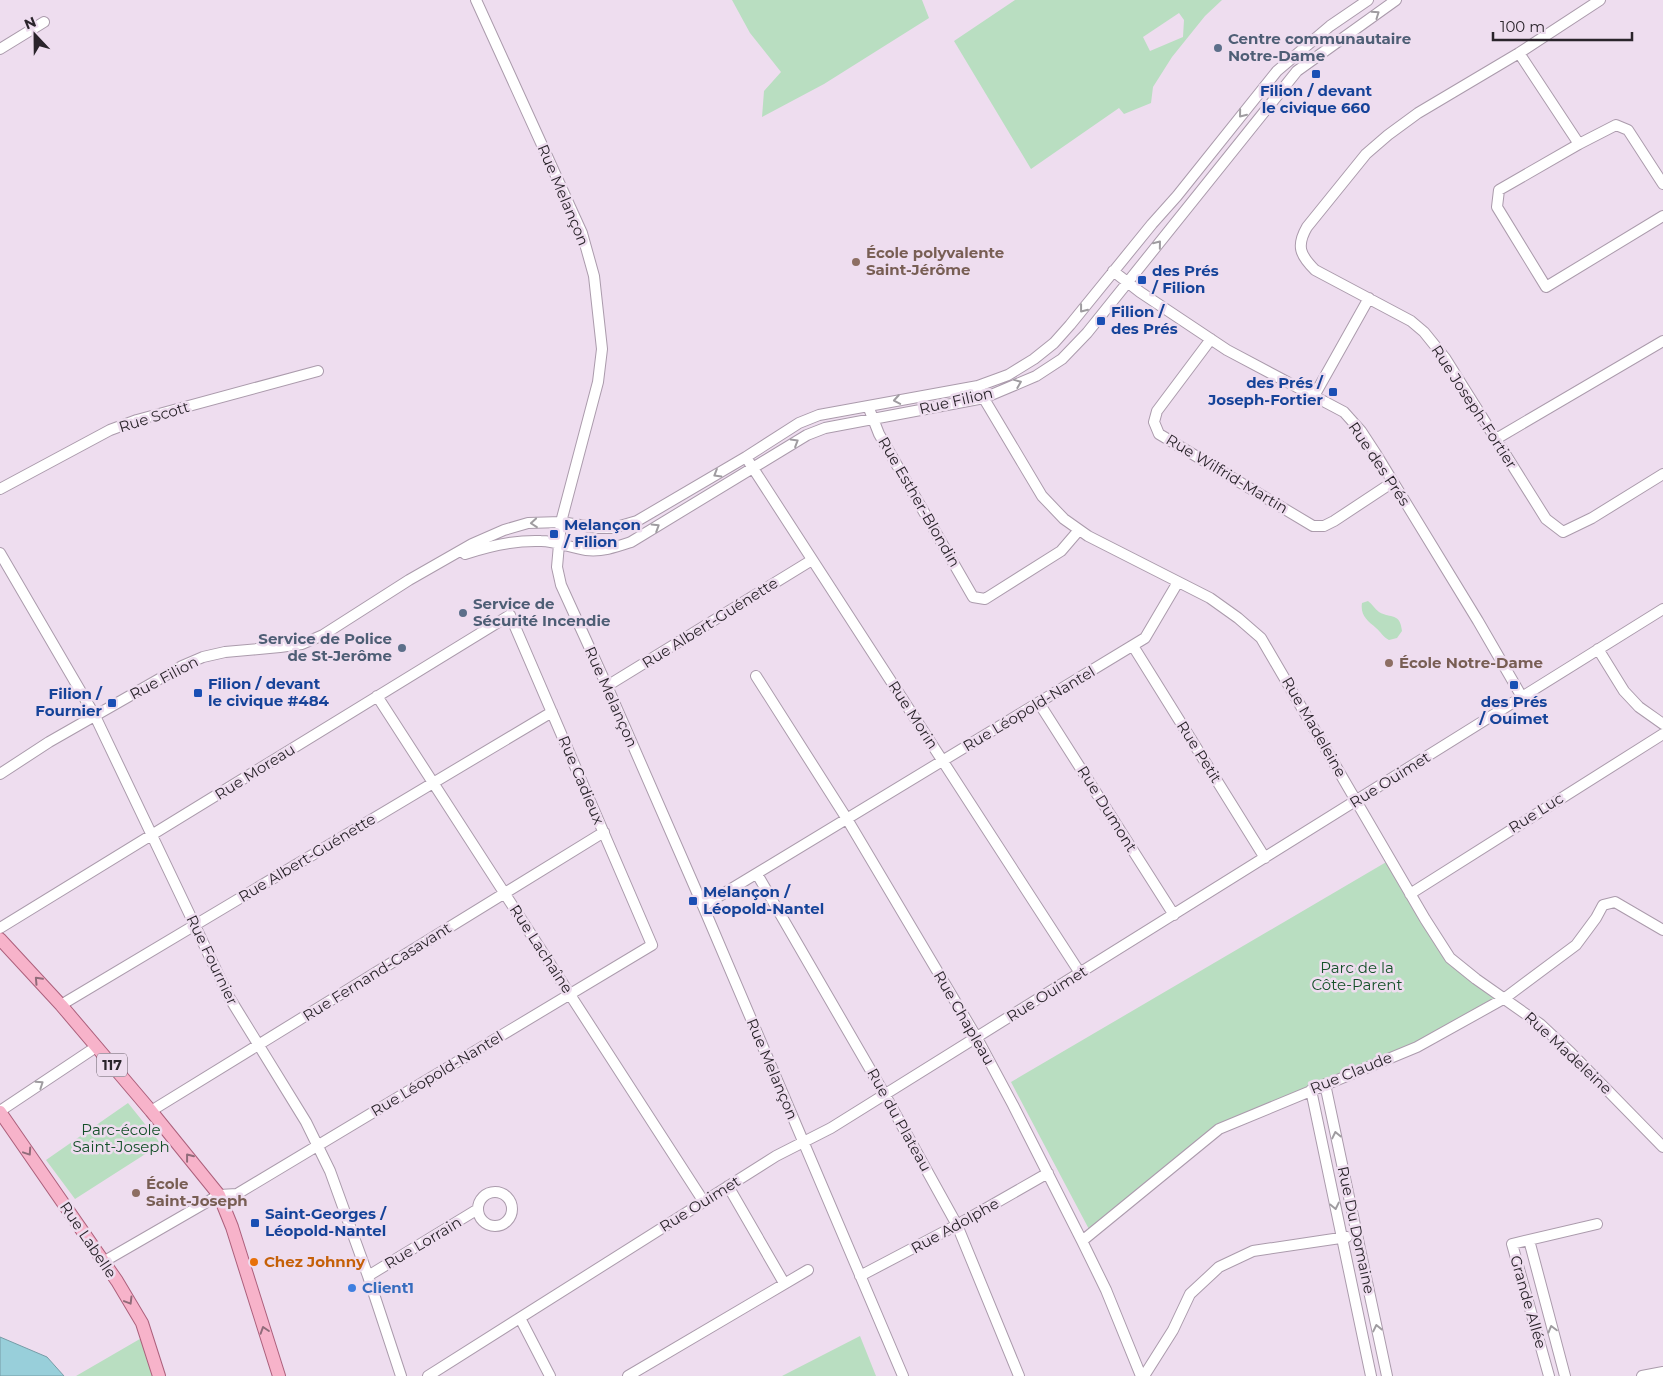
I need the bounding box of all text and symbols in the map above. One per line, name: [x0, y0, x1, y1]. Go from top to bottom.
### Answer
north arrow: [10, 10, 60, 60]
scale bar: [1493, 10, 1632, 42]
one-way arrow: [1370, 11, 1380, 20]
text: N: [22, 12, 39, 33]
text: 100 m: [1500, 17, 1545, 36]
place label: Centre communautaire Notre-Dame: [1228, 29, 1411, 65]
marker: Centre communautaire Notre-Dame: [1212, 42, 1224, 54]
marker: Filion / devant le civique 660: [1310, 68, 1322, 80]
place label: Filion / devant le civique 660: [1260, 81, 1373, 117]
one-way arrow: [1239, 108, 1247, 117]
street label: Rue Melançon: [534, 141, 593, 248]
one-way arrow: [1152, 241, 1161, 250]
place label: École polyvalente Saint-Jérôme: [866, 243, 1004, 279]
marker: École polyvalente Saint-Jérôme: [850, 256, 862, 268]
place label: des Prés / Filion: [1151, 261, 1219, 297]
marker: des Prés / Filion: [1136, 274, 1148, 286]
place label: Filion / des Prés: [1111, 302, 1178, 338]
one-way arrow: [1080, 303, 1089, 313]
marker: Filion / des Prés: [1095, 315, 1107, 327]
street label: Rue Joseph-Fortier: [1427, 341, 1521, 472]
place label: des Prés / Joseph-Fortier: [1207, 373, 1324, 409]
one-way arrow: [1014, 379, 1022, 389]
street label: Rue Filion: [917, 383, 995, 418]
marker: des Prés / Joseph-Fortier: [1327, 386, 1339, 398]
one-way arrow: [893, 395, 902, 405]
street label: Rue Scott: [116, 397, 191, 436]
street label: Rue des Prés: [1344, 418, 1414, 509]
street label: Rue Wilfrid-Martin: [1163, 430, 1292, 518]
street label: Rue Esther-Blondin: [874, 433, 964, 570]
one-way arrow: [789, 439, 798, 448]
one-way arrow: [714, 467, 723, 477]
place label: Melançon / Filion: [563, 515, 641, 551]
one-way arrow: [530, 518, 538, 529]
one-way arrow: [651, 523, 660, 533]
marker: Melançon / Filion: [548, 528, 560, 540]
street label: Rue Albert-Guénette: [638, 573, 781, 672]
place label: Service de Sécurité Incendie: [473, 594, 610, 630]
marker: Service de Sécurité Incendie: [457, 607, 469, 619]
place label: Service de Police de St-Jerôme: [258, 629, 392, 665]
marker: Service de Police de St-Jerôme: [396, 642, 408, 654]
street label: Rue Melançon: [581, 644, 642, 750]
street label: Rue Filion: [126, 652, 201, 704]
place label: École Notre-Dame: [1399, 653, 1543, 672]
marker: École Notre-Dame: [1383, 657, 1395, 669]
street label: Rue Léopold-Nantel: [959, 662, 1098, 756]
street label: Rue Madeleine: [1278, 673, 1351, 780]
place label: Filion / devant le civique #484: [208, 674, 330, 710]
street label: Rue Morin: [884, 677, 943, 752]
marker: des Prés / Ouimet: [1508, 679, 1520, 691]
place label: Filion / Fournier: [35, 684, 103, 720]
marker: Filion / devant le civique #484: [192, 687, 204, 699]
place label: des Prés / Ouimet: [1478, 692, 1549, 728]
marker: Filion / Fournier: [106, 697, 118, 709]
street label: Rue Petit: [1173, 717, 1226, 786]
street label: Rue Cadieux: [554, 733, 609, 827]
street label: Rue Moreau: [211, 739, 298, 804]
street label: Rue Ouimet: [1346, 747, 1434, 812]
street label: Rue Dumont: [1073, 762, 1141, 855]
street label: Rue Luc: [1505, 788, 1567, 837]
street label: Rue Albert-Guénette: [235, 809, 379, 906]
place label: Melançon / Léopold-Nantel: [703, 882, 824, 918]
marker: Melançon / Léopold-Nantel: [687, 895, 699, 907]
street label: Rue Lachaîne: [506, 901, 577, 997]
street label: Rue Fournier: [182, 912, 242, 1008]
street label: Rue Fernand-Casavant: [299, 918, 455, 1025]
park label: Parc de la Côte-Parent: [1312, 958, 1402, 994]
street label: Rue Ouimet: [1003, 961, 1091, 1026]
street label: Rue Chapleau: [930, 967, 999, 1068]
one-way arrow: [35, 977, 44, 986]
street label: Rue Madeleine: [1521, 1007, 1616, 1098]
street label: Rue Melançon: [743, 1015, 802, 1122]
street label: Rue Léopold-Nantel: [367, 1027, 506, 1121]
street label: Rue Claude: [1307, 1047, 1395, 1098]
road number: 117: [97, 1054, 127, 1076]
street label: Rue du Plateau: [863, 1065, 936, 1175]
one-way arrow: [35, 1081, 44, 1090]
park label: Parc-école Saint-Joseph: [72, 1120, 170, 1156]
one-way arrow: [1331, 1131, 1342, 1140]
one-way arrow: [22, 1146, 31, 1156]
one-way arrow: [186, 1154, 194, 1163]
street label: Rue Du Domaine: [1334, 1164, 1379, 1296]
street label: Rue Ouimet: [656, 1171, 744, 1236]
place label: École Saint-Joseph: [146, 1174, 248, 1210]
marker: École Saint-Joseph: [130, 1187, 142, 1199]
street label: Rue Adolphe: [907, 1194, 1002, 1258]
street label: Rue Labelle: [56, 1198, 121, 1281]
one-way arrow: [1329, 1202, 1340, 1211]
place label: Saint-Georges / Léopold-Nantel: [265, 1204, 387, 1240]
street label: Rue Lorrain: [381, 1212, 465, 1273]
marker: Saint-Georges / Léopold-Nantel: [249, 1217, 261, 1229]
place label: Chez Johnny: [264, 1252, 366, 1271]
street label: Grande Allée: [1506, 1253, 1551, 1351]
marker: Chez Johnny: [248, 1256, 260, 1268]
place label: Client1: [362, 1278, 414, 1297]
marker: Client1: [346, 1282, 358, 1294]
one-way arrow: [122, 1296, 132, 1305]
one-way arrow: [1372, 1324, 1383, 1333]
one-way arrow: [1548, 1325, 1558, 1333]
one-way arrow: [260, 1326, 270, 1334]

